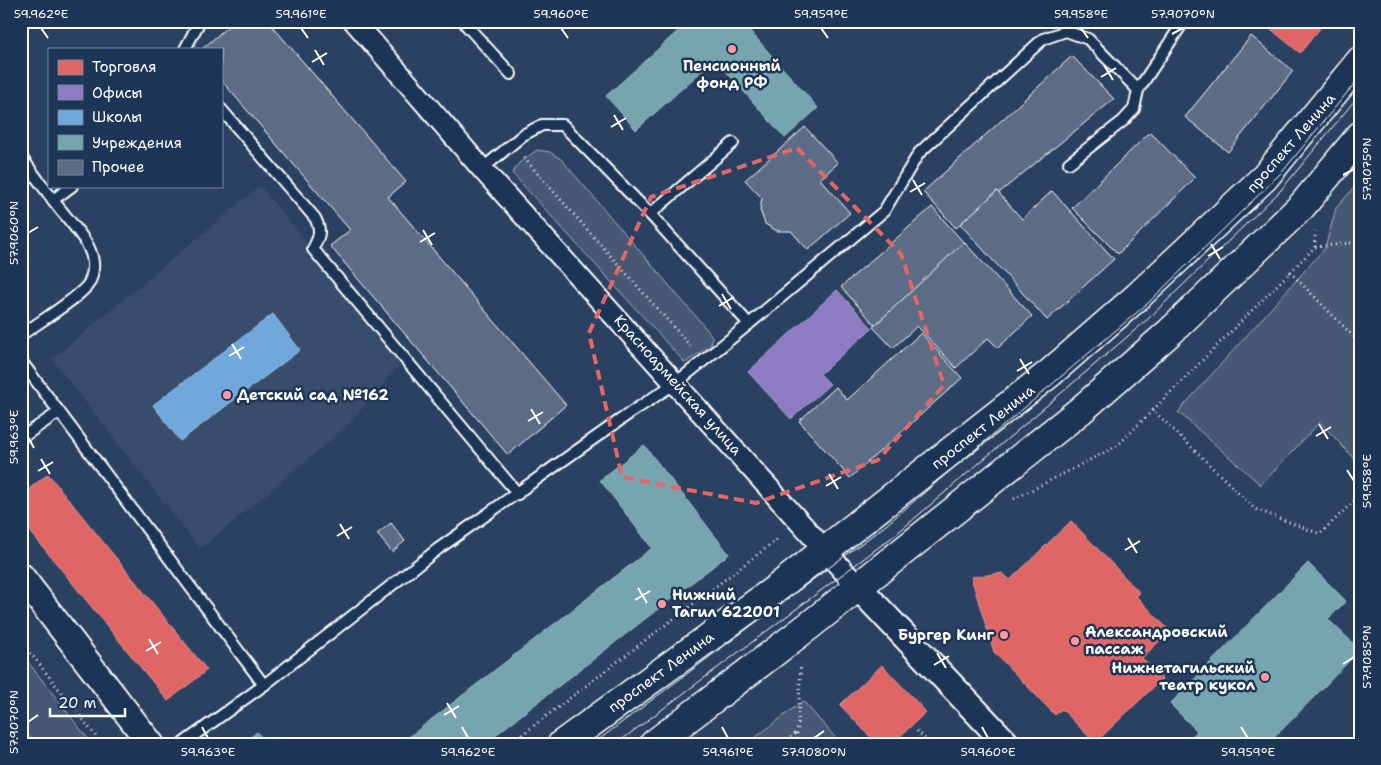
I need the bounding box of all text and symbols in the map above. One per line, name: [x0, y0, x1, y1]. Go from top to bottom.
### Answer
text: 59.962°E: [14, 6, 68, 22]
text: 59.961°E: [275, 6, 327, 22]
text: 59.960°E: [533, 6, 589, 22]
text: 59.959°E: [794, 6, 848, 22]
text: 59.958°E: [1054, 6, 1108, 22]
text: 57.9070°N: [1151, 6, 1215, 22]
marker: Пенсионный фонд РФ: [726, 43, 738, 55]
legend: [48, 48, 222, 188]
place label: Пенсионный фонд РФ: [683, 56, 782, 93]
text: Торговля: [92, 57, 157, 77]
text: Офисы: [92, 83, 142, 103]
street label: проспект Ленина: [1242, 88, 1340, 197]
text: Школы: [92, 107, 142, 127]
text: Учреждения: [92, 133, 182, 153]
text: 57.9075°N: [1359, 138, 1375, 200]
text: Прочее: [92, 157, 144, 177]
text: 57.9060°N: [6, 201, 22, 265]
street label: Красноармейская улица: [610, 311, 747, 460]
street label: проспект Ленина: [927, 380, 1039, 474]
place label: Детский сад №162: [237, 385, 389, 405]
marker: Детский сад №162: [221, 389, 233, 401]
text: 59.963°E: [6, 410, 22, 464]
text: 59.958°E: [1359, 454, 1375, 508]
place label: Нижний Тагил 622001: [672, 585, 780, 622]
marker: Нижний Тагил 622001: [656, 598, 668, 610]
place label: Александровский пассаж: [1085, 622, 1228, 659]
place label: Бургер Кинг: [898, 625, 994, 645]
text: 57.9085°N: [1359, 625, 1375, 689]
street label: проспект Ленина: [604, 626, 718, 717]
marker: Бургер Кинг: [998, 629, 1010, 641]
marker: Александровский пассаж: [1069, 635, 1081, 647]
place label: Нижнетагильский театр кукол: [1112, 658, 1256, 695]
marker: Нижнетагильский театр кукол: [1259, 671, 1271, 683]
scale bar: [50, 685, 125, 717]
text: 57.9070°N: [6, 690, 22, 754]
text: 20 m: [58, 693, 97, 713]
text: 59.963°E: [181, 744, 235, 760]
text: 59.962°E: [441, 744, 495, 760]
text: 59.961°E: [702, 744, 754, 760]
text: 57.9080°N: [782, 744, 846, 760]
text: 59.960°E: [960, 744, 1016, 760]
text: 59.959°E: [1221, 744, 1275, 760]

